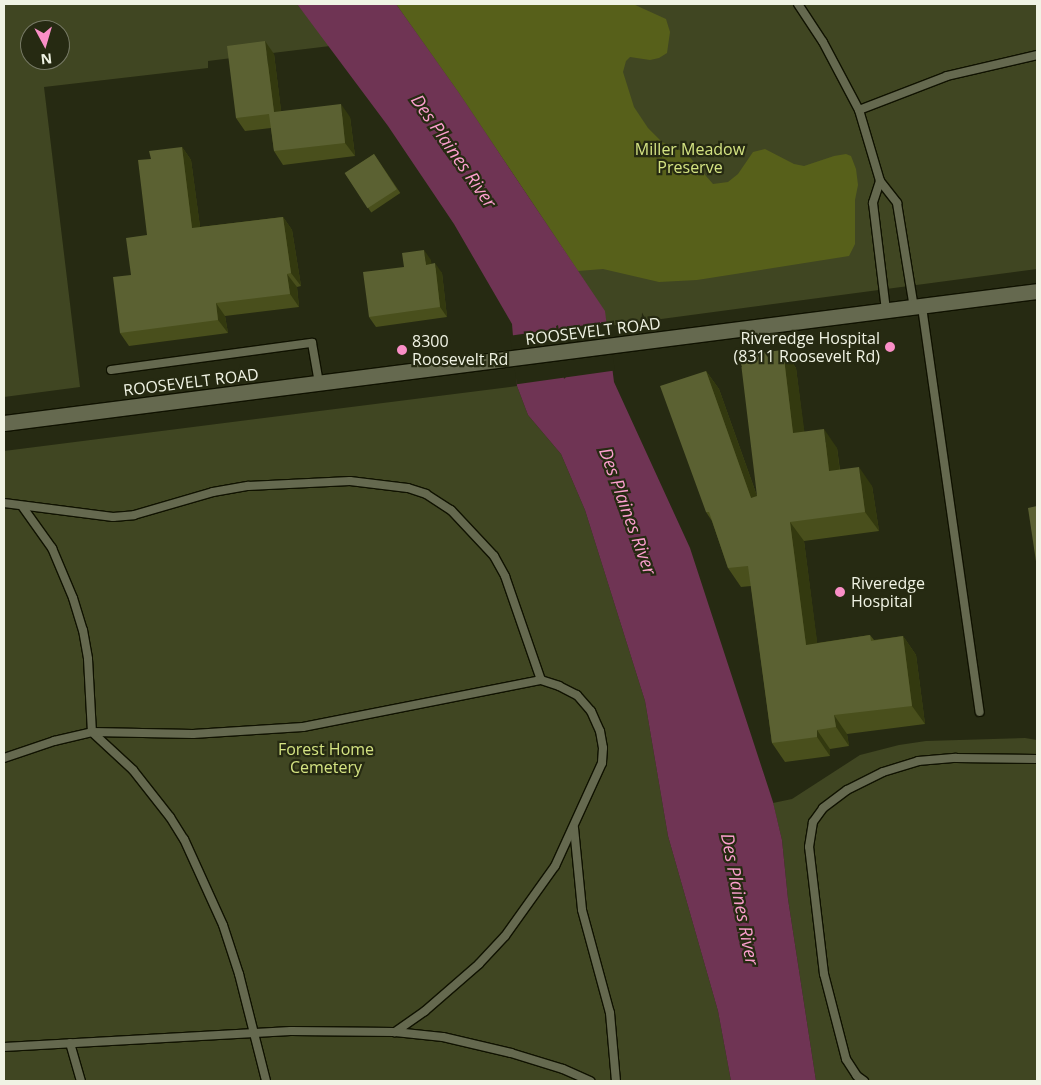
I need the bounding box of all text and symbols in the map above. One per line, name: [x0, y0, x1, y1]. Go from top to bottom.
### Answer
north arrow: [20, 20, 70, 70]
text: N: [40, 49, 53, 69]
water label: Des Plaines River: [407, 90, 501, 212]
park label: Miller Meadow Preserve: [635, 139, 745, 177]
street label: ROOSEVELT ROAD: [524, 313, 662, 349]
place label: Riveredge Hospital (8311 Roosevelt Rd): [734, 328, 880, 366]
place label: 8300 Roosevelt Rd: [412, 331, 508, 369]
marker: Riveredge Hospital (8311 Roosevelt Rd): [884, 341, 896, 353]
marker: 8300 Roosevelt Rd: [396, 344, 408, 356]
street label: ROOSEVELT ROAD: [122, 364, 260, 400]
water label: Des Plaines River: [595, 444, 661, 578]
place label: Riveredge Hospital: [851, 573, 925, 611]
marker: Riveredge Hospital: [833, 585, 847, 599]
park label: Forest Home Cemetery: [278, 739, 374, 777]
water label: Des Plaines River: [717, 831, 763, 967]

